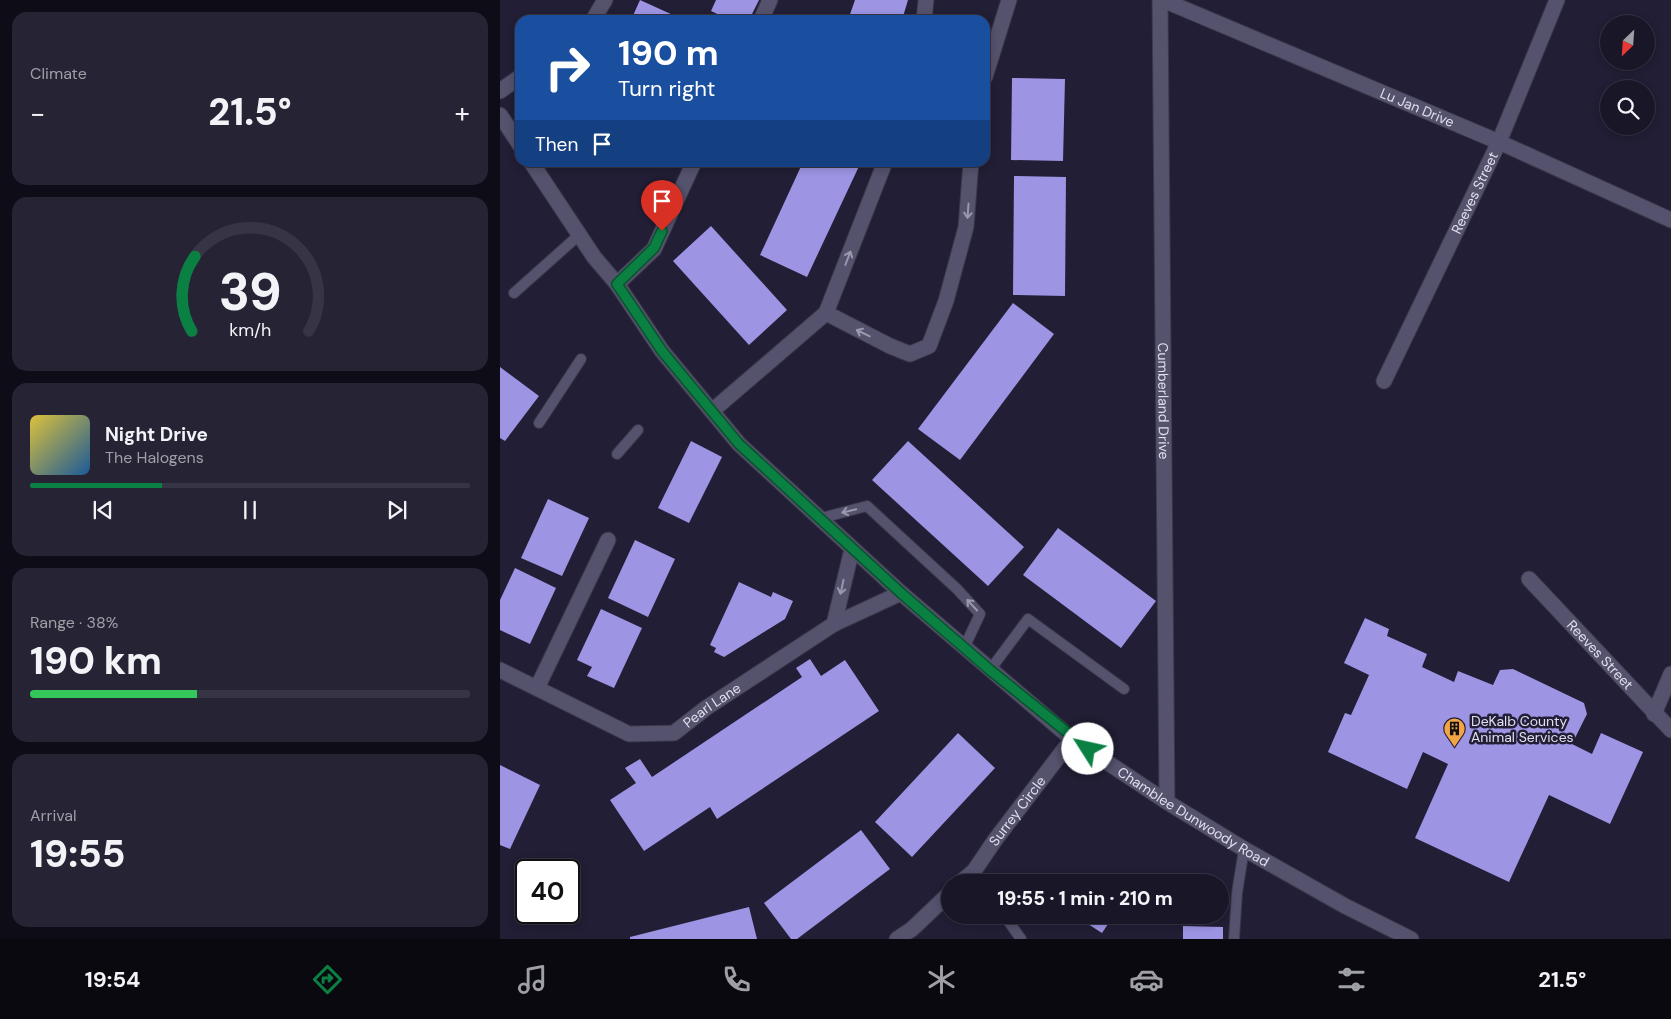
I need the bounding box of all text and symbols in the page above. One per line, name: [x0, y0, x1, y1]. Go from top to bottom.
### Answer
north arrow: [1600, 15, 1655, 70]
map controls: [1600, 15, 1655, 135]
text: 190 m: [618, 30, 719, 76]
icon: right: [535, 35, 600, 100]
text: Climate: [30, 63, 87, 84]
text: Turn right: [618, 74, 715, 103]
button: search: [1600, 80, 1655, 135]
street label: Lu Jan Drive: [1377, 84, 1457, 131]
text: 21.5°: [208, 87, 292, 137]
text: −: [30, 95, 45, 132]
text: +: [455, 95, 470, 132]
icon: arrive: [588, 130, 616, 158]
text: Then: [535, 132, 578, 157]
street label: Reeves Street: [1447, 149, 1502, 237]
pin: [641, 180, 683, 231]
icon: arrive: [648, 187, 676, 215]
one-way arrow: [963, 203, 972, 219]
one-way arrow: [844, 251, 853, 266]
text: 39: [218, 258, 282, 326]
text: km/h: [229, 318, 271, 342]
one-way arrow: [856, 328, 871, 337]
street label: Cumberland Drive: [1154, 342, 1173, 460]
text: Night Drive: [105, 422, 208, 447]
text: The Halogens: [105, 447, 204, 468]
icon: previous: [89, 496, 117, 524]
icon: pause: [236, 496, 264, 524]
icon: next: [383, 496, 411, 524]
one-way arrow: [842, 507, 858, 516]
one-way arrow: [837, 578, 846, 594]
one-way arrow: [966, 599, 978, 612]
text: Range · 38%: [30, 612, 118, 633]
street label: Reeves Street: [1563, 616, 1637, 693]
text: 190 km: [30, 636, 162, 686]
street label: Pearl Lane: [679, 679, 744, 732]
place label: DeKalb County Animal Services: [1471, 712, 1574, 746]
building icon: DeKalb County Animal Services: [1443, 717, 1467, 748]
position arrow: [1061, 722, 1113, 774]
street label: Chamblee Dunwoody Road: [1114, 763, 1273, 870]
street label: Surrey Circle: [985, 772, 1049, 849]
text: Arrival: [30, 805, 77, 826]
text: 19:55: [30, 829, 125, 879]
speed limit sign: 40: [515, 859, 580, 924]
text: 19:55 · 1 min · 210 m: [997, 886, 1173, 911]
icon: directions: [310, 962, 345, 997]
icon: music: [515, 962, 550, 997]
icon: phone: [719, 962, 754, 997]
icon: climate: [924, 962, 959, 997]
icon: car: [1129, 962, 1164, 997]
icon: filters: [1334, 962, 1369, 997]
text: 19:54: [85, 965, 140, 994]
text: 21.5°: [1538, 965, 1586, 994]

